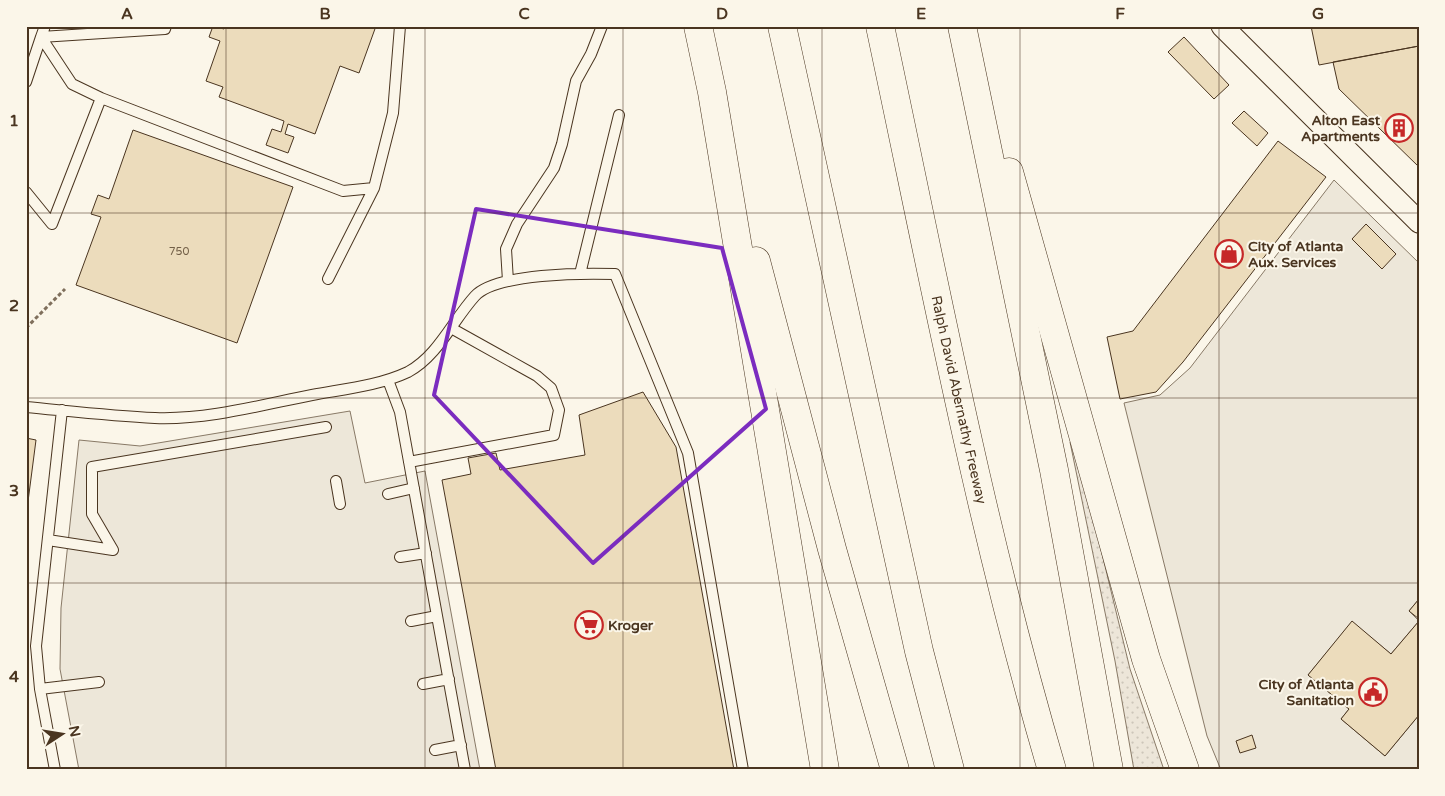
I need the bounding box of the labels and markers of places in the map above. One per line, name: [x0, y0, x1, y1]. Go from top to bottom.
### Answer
place label: Alton East Apartments: [1301, 112, 1381, 145]
building icon: Alton East Apartments: [1384, 113, 1414, 143]
place label: City of Atlanta Aux. Services: [1248, 238, 1344, 271]
shop icon: City of Atlanta Aux. Services: [1214, 239, 1244, 269]
supermarket icon: Kroger: [574, 610, 604, 640]
place label: Kroger: [608, 617, 654, 634]
place label: City of Atlanta Sanitation: [1259, 676, 1354, 709]
public building icon: City of Atlanta Sanitation: [1358, 677, 1388, 707]

